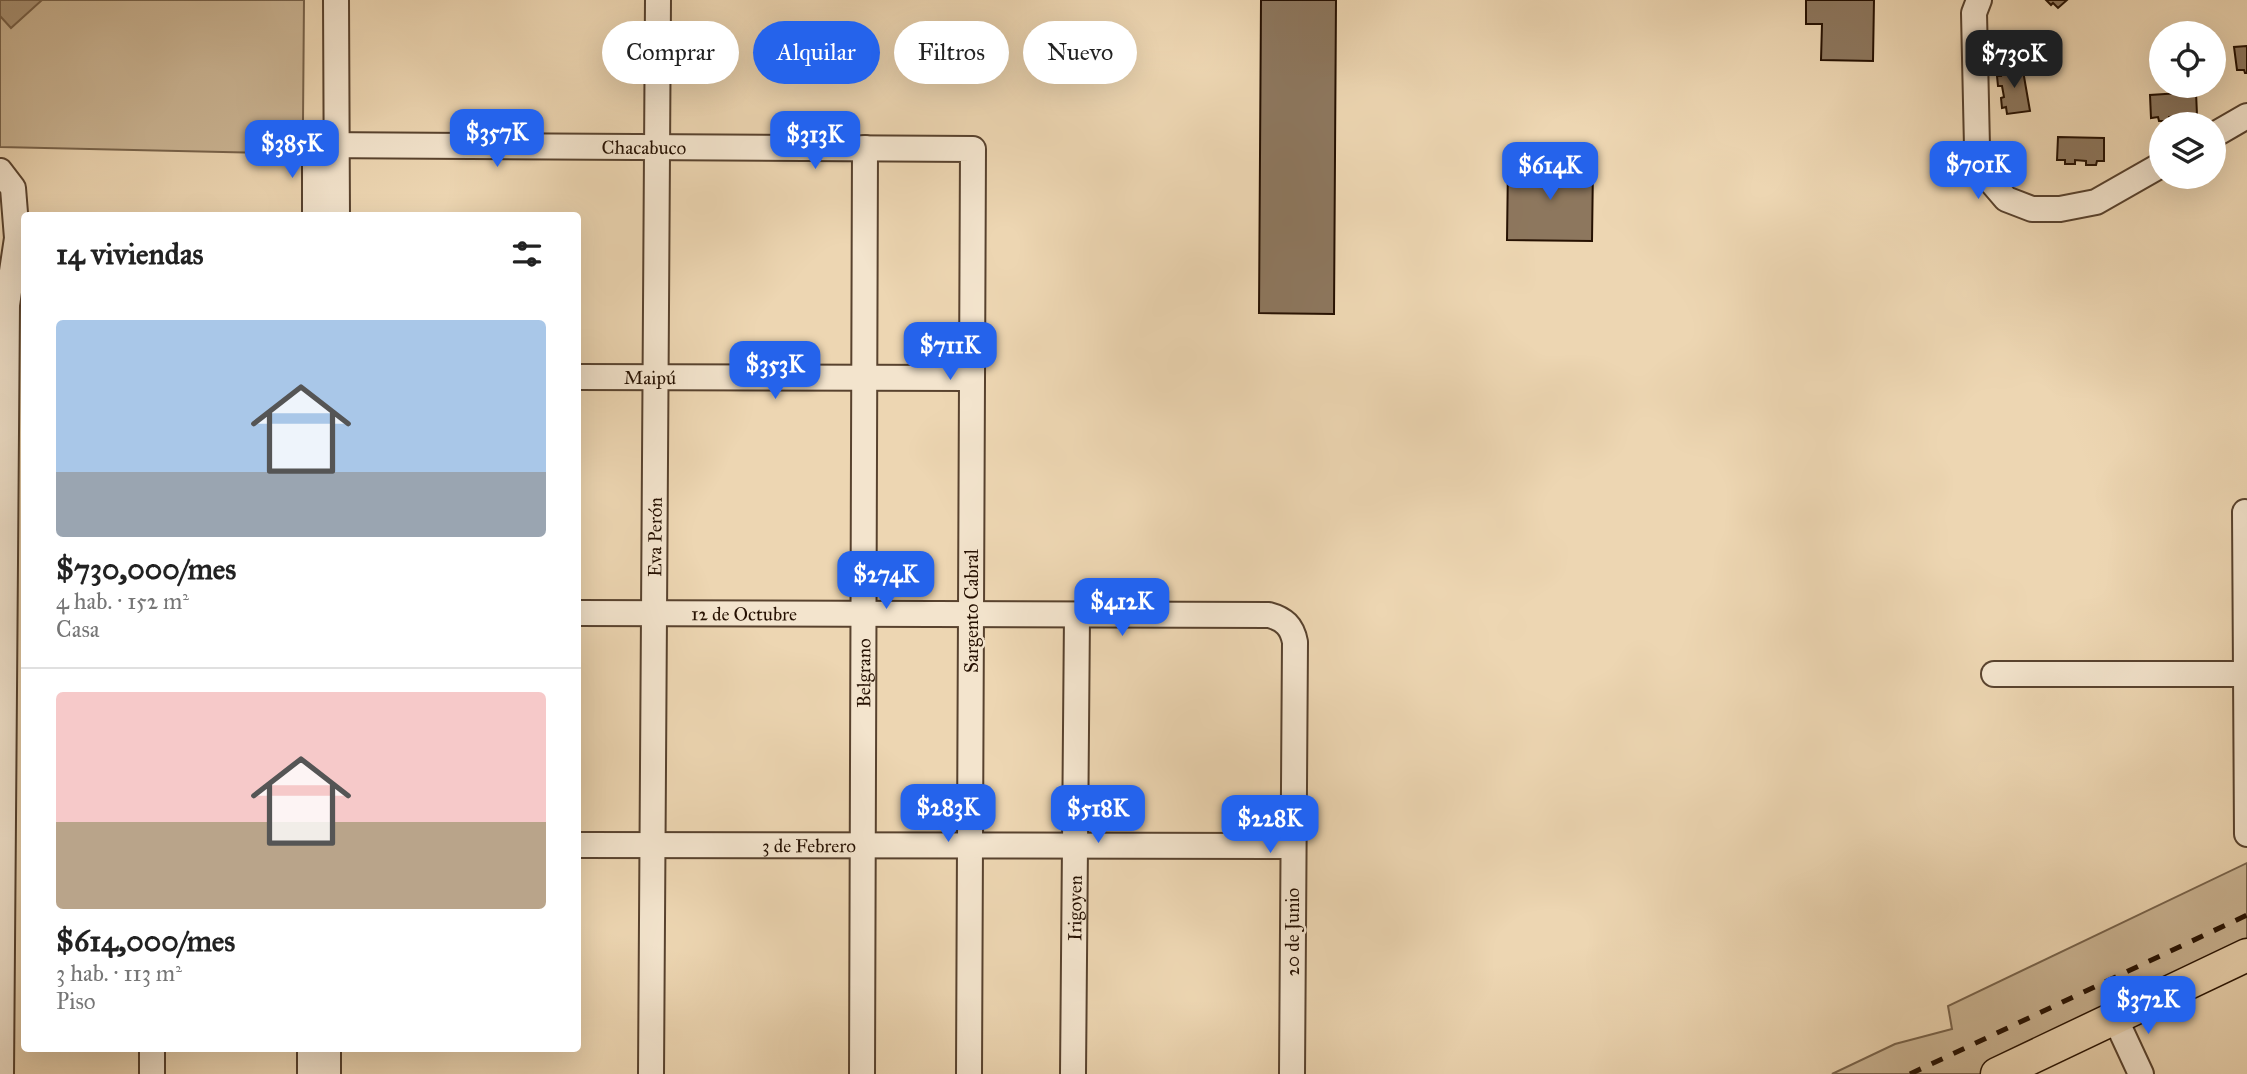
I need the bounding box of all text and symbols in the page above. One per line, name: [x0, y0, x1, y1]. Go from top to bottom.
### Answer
chip: Comprar: [602, 21, 739, 84]
chip: Alquilar: [753, 21, 880, 84]
chip: Filtros: [894, 21, 1009, 84]
chip: Nuevo: [1023, 21, 1137, 84]
map controls: [2149, 21, 2226, 189]
button: locate: [2149, 21, 2226, 98]
pin: $730K: [1965, 31, 2063, 90]
text: $730K: [1982, 39, 2046, 67]
pin: $357K: [448, 110, 546, 169]
pin: $313K: [766, 111, 864, 171]
button: layers: [2149, 112, 2226, 189]
text: $357K: [466, 118, 528, 146]
pin: $385K: [243, 120, 341, 180]
text: $313K: [786, 120, 844, 148]
text: $385K: [261, 129, 323, 157]
street label: Chacabuco: [602, 135, 687, 159]
pin: $614K: [1501, 142, 1599, 202]
pin: $701K: [1929, 142, 2027, 201]
text: $701K: [1946, 150, 2010, 178]
text: $614K: [1518, 151, 1582, 179]
icon: filters: [508, 235, 546, 273]
text: 14 viviendas: [56, 236, 204, 272]
pin: $711K: [901, 322, 999, 382]
text: $711K: [920, 331, 980, 359]
pin: $353K: [726, 342, 824, 401]
text: $353K: [745, 350, 805, 378]
icon: home: [238, 366, 364, 492]
street label: Maipú: [624, 366, 676, 389]
street label: Eva Perón: [643, 497, 666, 577]
street label: Sargento Cabral: [960, 548, 984, 673]
text: $730,000/mes: [56, 551, 236, 587]
pin: $274K: [837, 552, 935, 611]
text: $274K: [853, 560, 919, 588]
pin: $412K: [1073, 578, 1171, 638]
text: 4 hab. · 152 m²: [56, 587, 189, 615]
text: $412K: [1090, 587, 1154, 615]
street label: 12 de Octubre: [691, 602, 797, 625]
text: Casa: [56, 615, 100, 643]
street label: Belgrano: [852, 638, 876, 708]
icon: home: [238, 738, 364, 864]
pin: $283K: [899, 784, 997, 844]
pin: $518K: [1049, 786, 1147, 845]
text: $283K: [917, 793, 979, 821]
text: $518K: [1067, 794, 1129, 822]
pin: $228K: [1221, 796, 1319, 855]
text: $228K: [1238, 804, 1302, 832]
street label: 3 de Febrero: [762, 834, 856, 857]
street label: Irigoyen: [1063, 875, 1087, 941]
street label: 20 de Junio: [1281, 887, 1305, 976]
text: $614,000/mes: [56, 923, 235, 959]
text: 3 hab. · 113 m²: [56, 959, 182, 987]
pin: $372K: [2099, 976, 2197, 1036]
text: $372K: [2117, 985, 2179, 1013]
text: Piso: [56, 987, 96, 1015]

